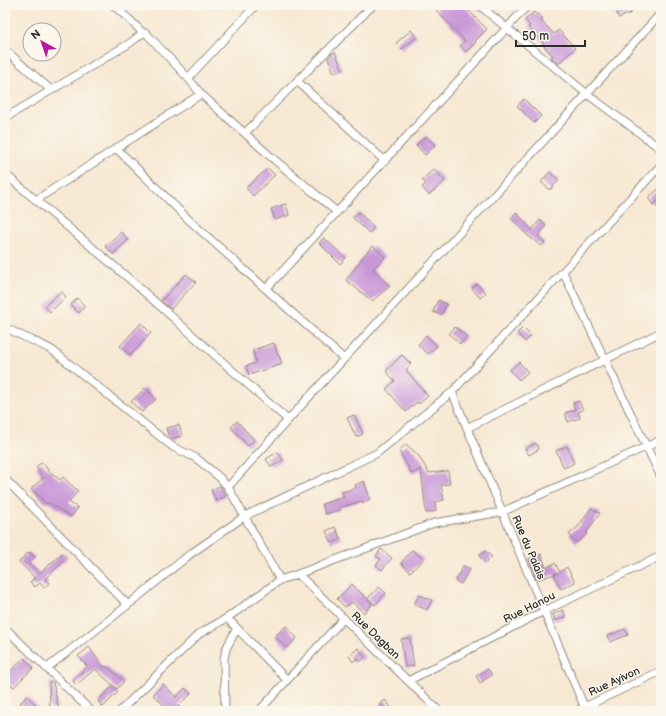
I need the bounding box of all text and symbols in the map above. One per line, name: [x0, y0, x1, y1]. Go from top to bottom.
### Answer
north arrow: [22, 22, 62, 62]
scale bar: [516, 22, 585, 48]
text: N: [29, 27, 43, 42]
text: 50 m: [522, 29, 549, 44]
street label: Rue du Palais: [509, 513, 548, 582]
street label: Rue Hanou: [501, 589, 557, 626]
street label: Rue Dagban: [349, 609, 403, 662]
street label: Rue Ayivon: [587, 664, 642, 699]

